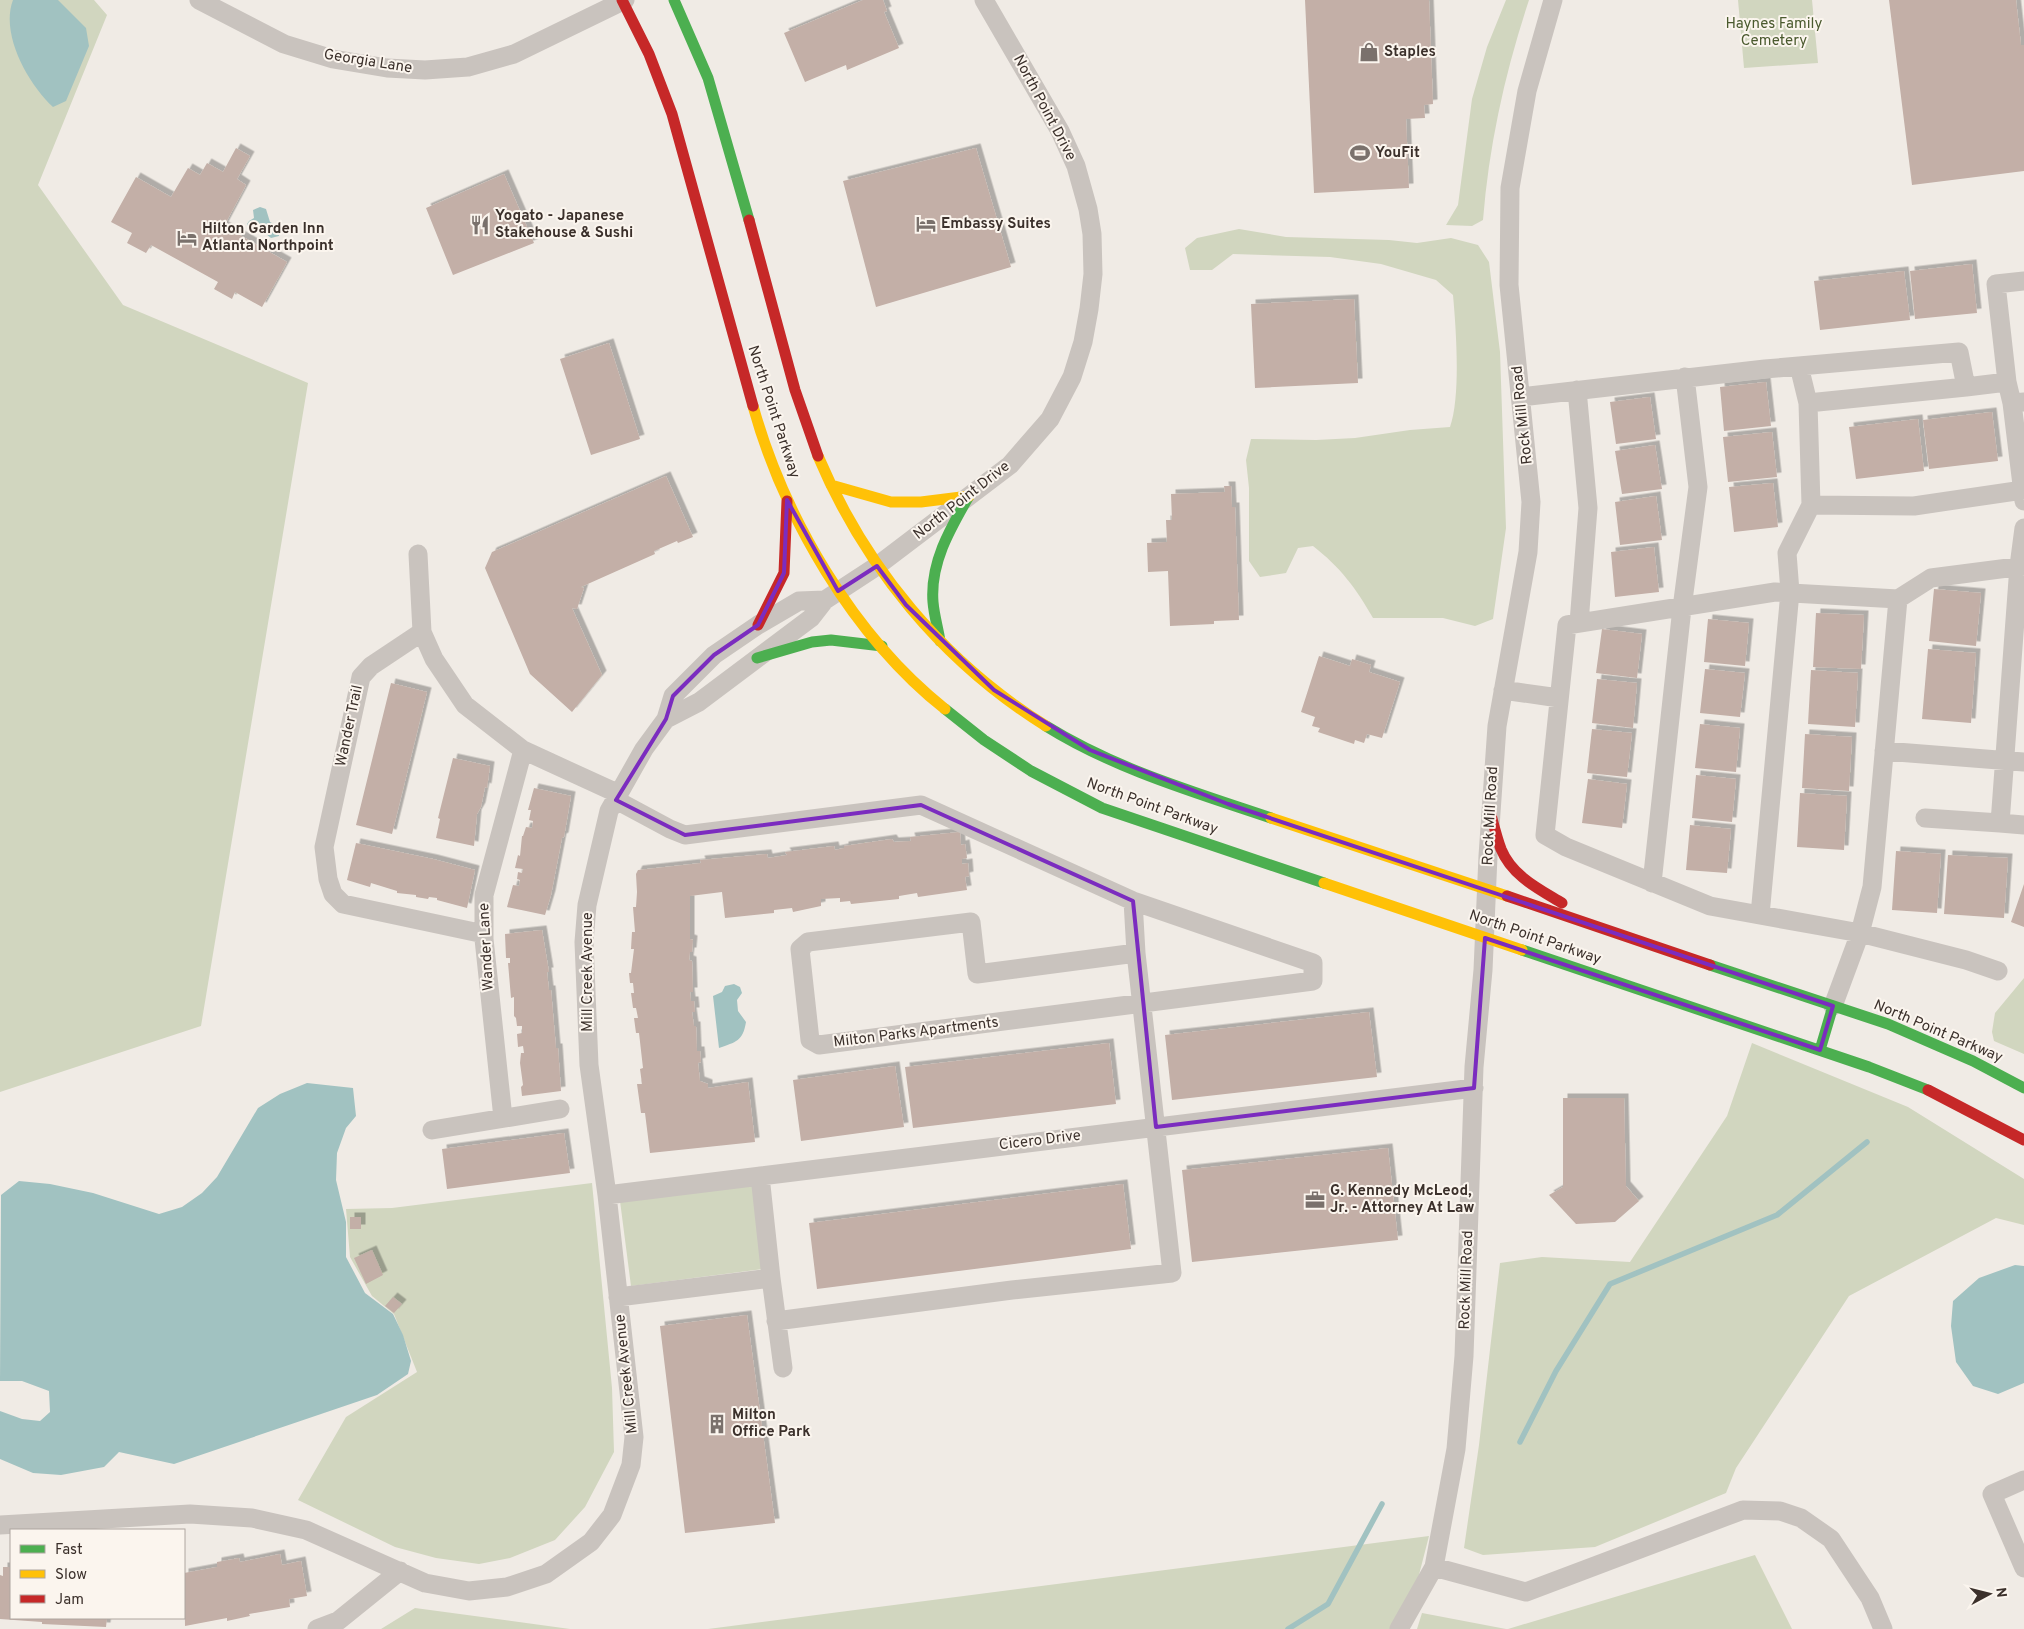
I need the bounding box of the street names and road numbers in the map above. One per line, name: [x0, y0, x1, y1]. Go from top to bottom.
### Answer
street label: Georgia Lane: [322, 46, 414, 78]
street label: North Point Drive: [1008, 52, 1080, 164]
street label: North Point Parkway: [743, 343, 803, 481]
street label: Rock Mill Road: [1508, 365, 1538, 465]
street label: North Point Drive: [910, 458, 1014, 544]
street label: Wander Trail: [332, 683, 368, 769]
street label: Rock Mill Road: [1479, 766, 1503, 866]
street label: North Point Parkway: [1084, 774, 1220, 840]
street label: Wander Lane: [475, 902, 499, 992]
street label: North Point Parkway: [1466, 906, 1604, 970]
street label: Mill Creek Avenue: [579, 912, 598, 1032]
street label: North Point Parkway: [1871, 996, 2006, 1068]
street label: Milton Parks Apartments: [832, 1013, 1000, 1053]
street label: Cicero Drive: [998, 1127, 1082, 1155]
street label: Rock Mill Road: [1456, 1230, 1478, 1330]
street label: Mill Creek Avenue: [611, 1313, 643, 1435]

